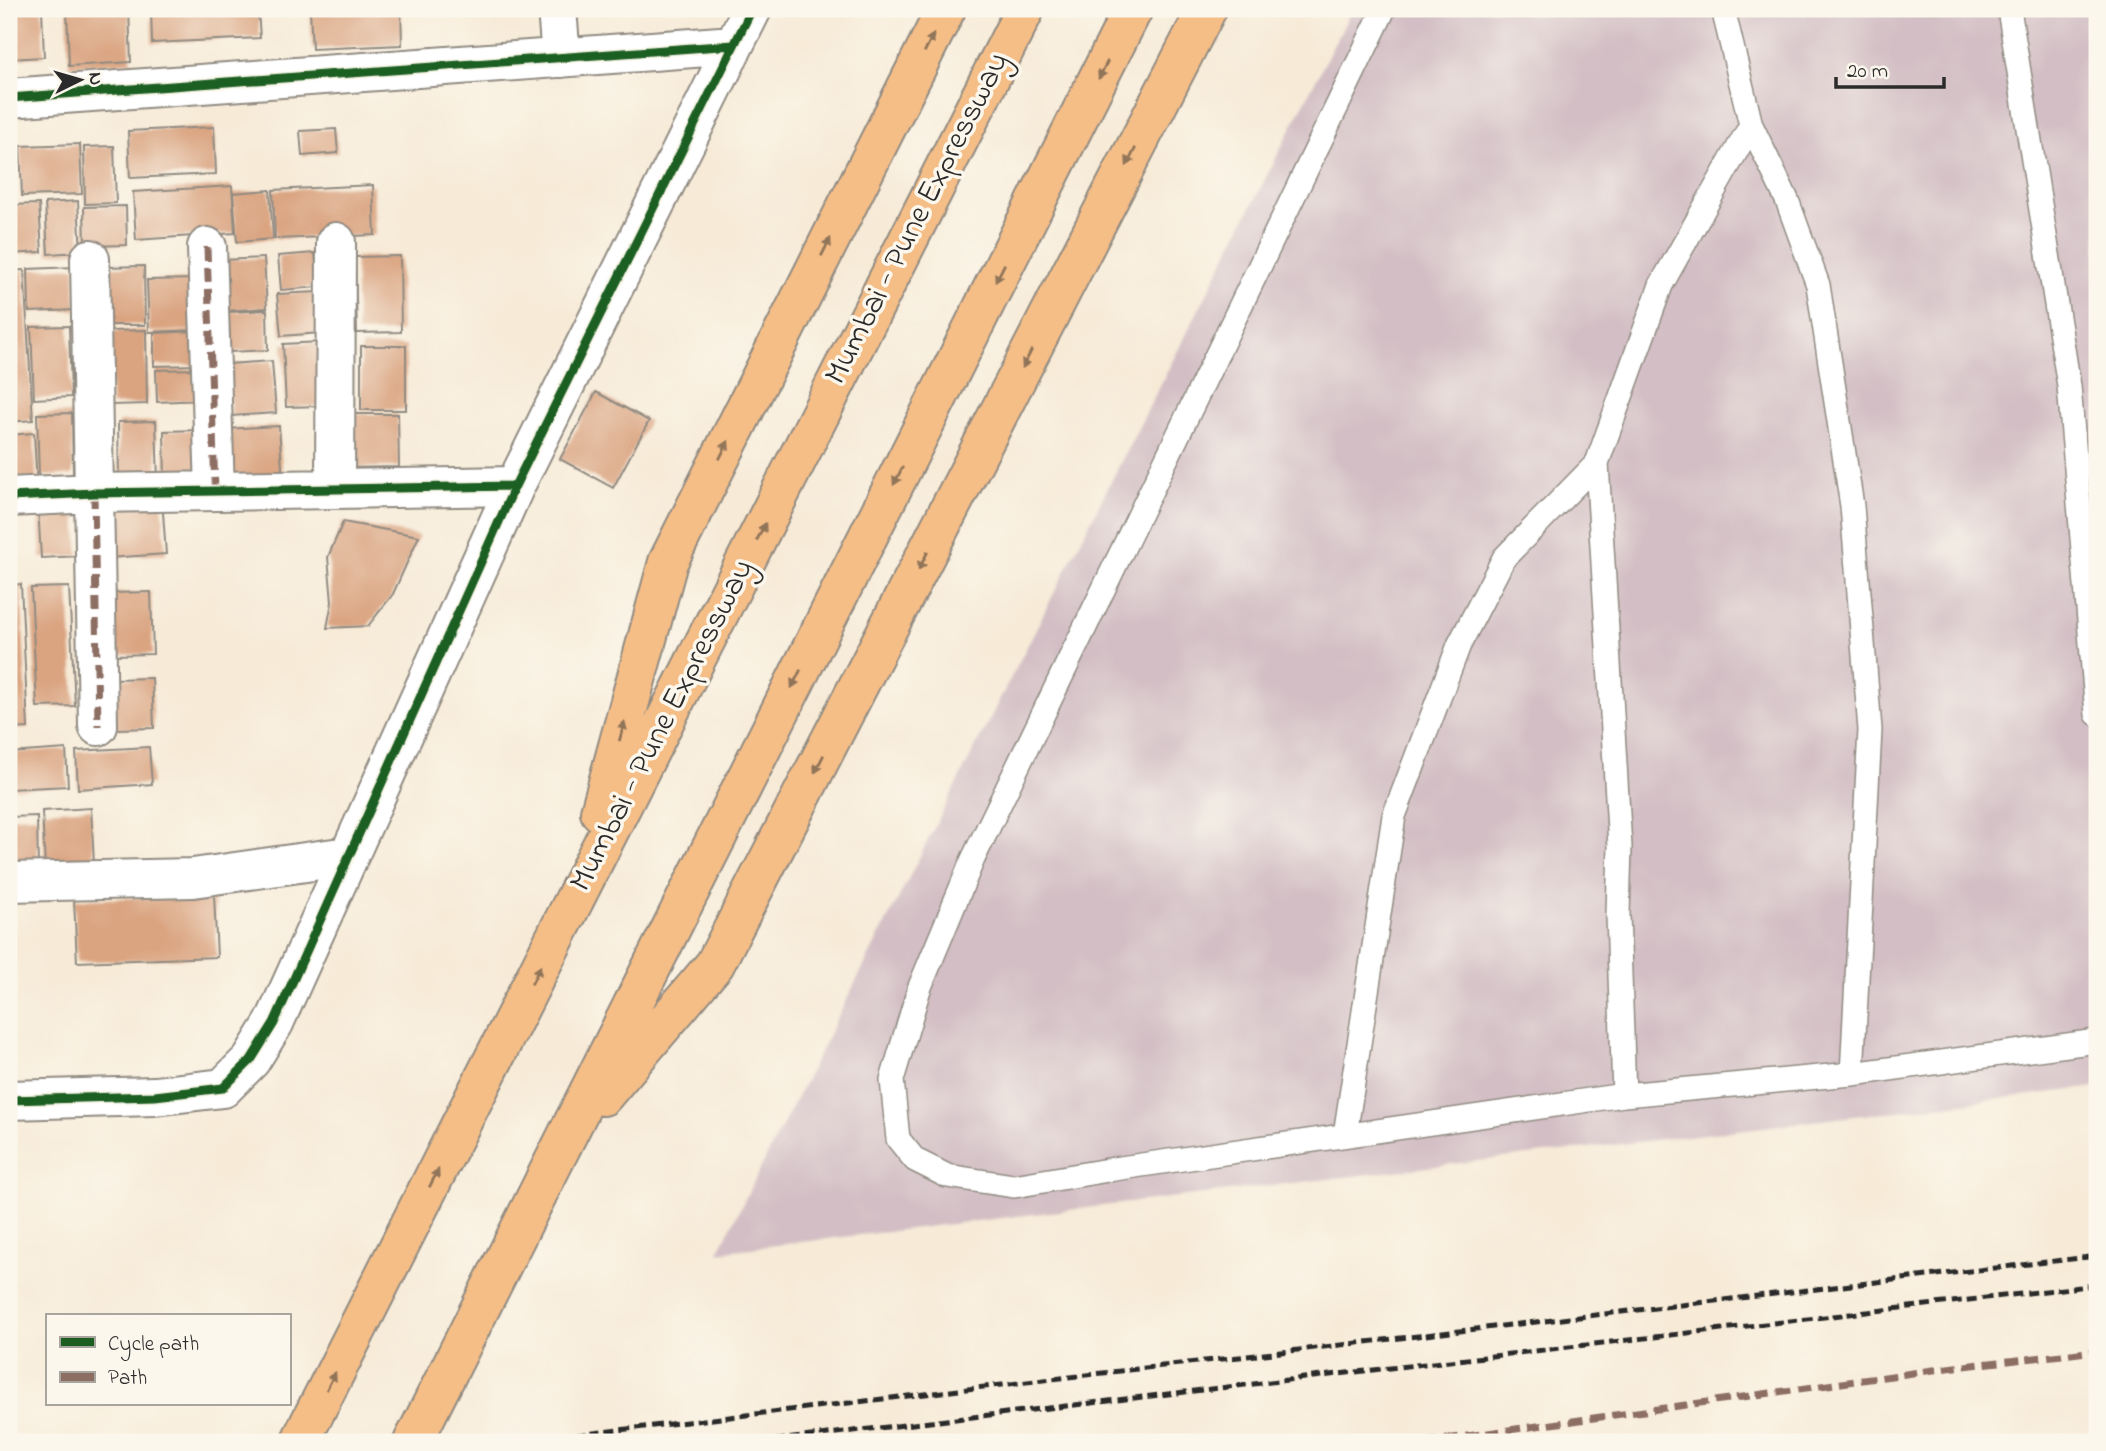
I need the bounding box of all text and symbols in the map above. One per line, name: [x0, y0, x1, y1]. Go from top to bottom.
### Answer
one-way arrow: [923, 33, 934, 53]
street label: Mumbai - Pune Expressway: [814, 45, 1022, 393]
north arrow: [46, 46, 116, 116]
scale bar: [1836, 46, 1945, 90]
text: 20 m: [1847, 57, 1888, 87]
one-way arrow: [1097, 60, 1108, 80]
text: N: [80, 71, 108, 86]
one-way arrow: [1125, 147, 1136, 167]
one-way arrow: [821, 237, 832, 257]
one-way arrow: [995, 263, 1006, 283]
one-way arrow: [1021, 349, 1032, 369]
one-way arrow: [719, 440, 730, 460]
one-way arrow: [892, 466, 903, 486]
one-way arrow: [755, 522, 766, 542]
one-way arrow: [917, 551, 928, 571]
street label: Mumbai - Pune Expressway: [559, 552, 767, 900]
one-way arrow: [790, 669, 801, 689]
one-way arrow: [617, 720, 628, 742]
one-way arrow: [813, 754, 824, 774]
one-way arrow: [531, 965, 542, 985]
one-way arrow: [428, 1168, 439, 1188]
legend: [46, 1314, 290, 1406]
text: Cycle path: [108, 1330, 199, 1362]
text: Path: [108, 1364, 147, 1394]
one-way arrow: [326, 1371, 337, 1391]

